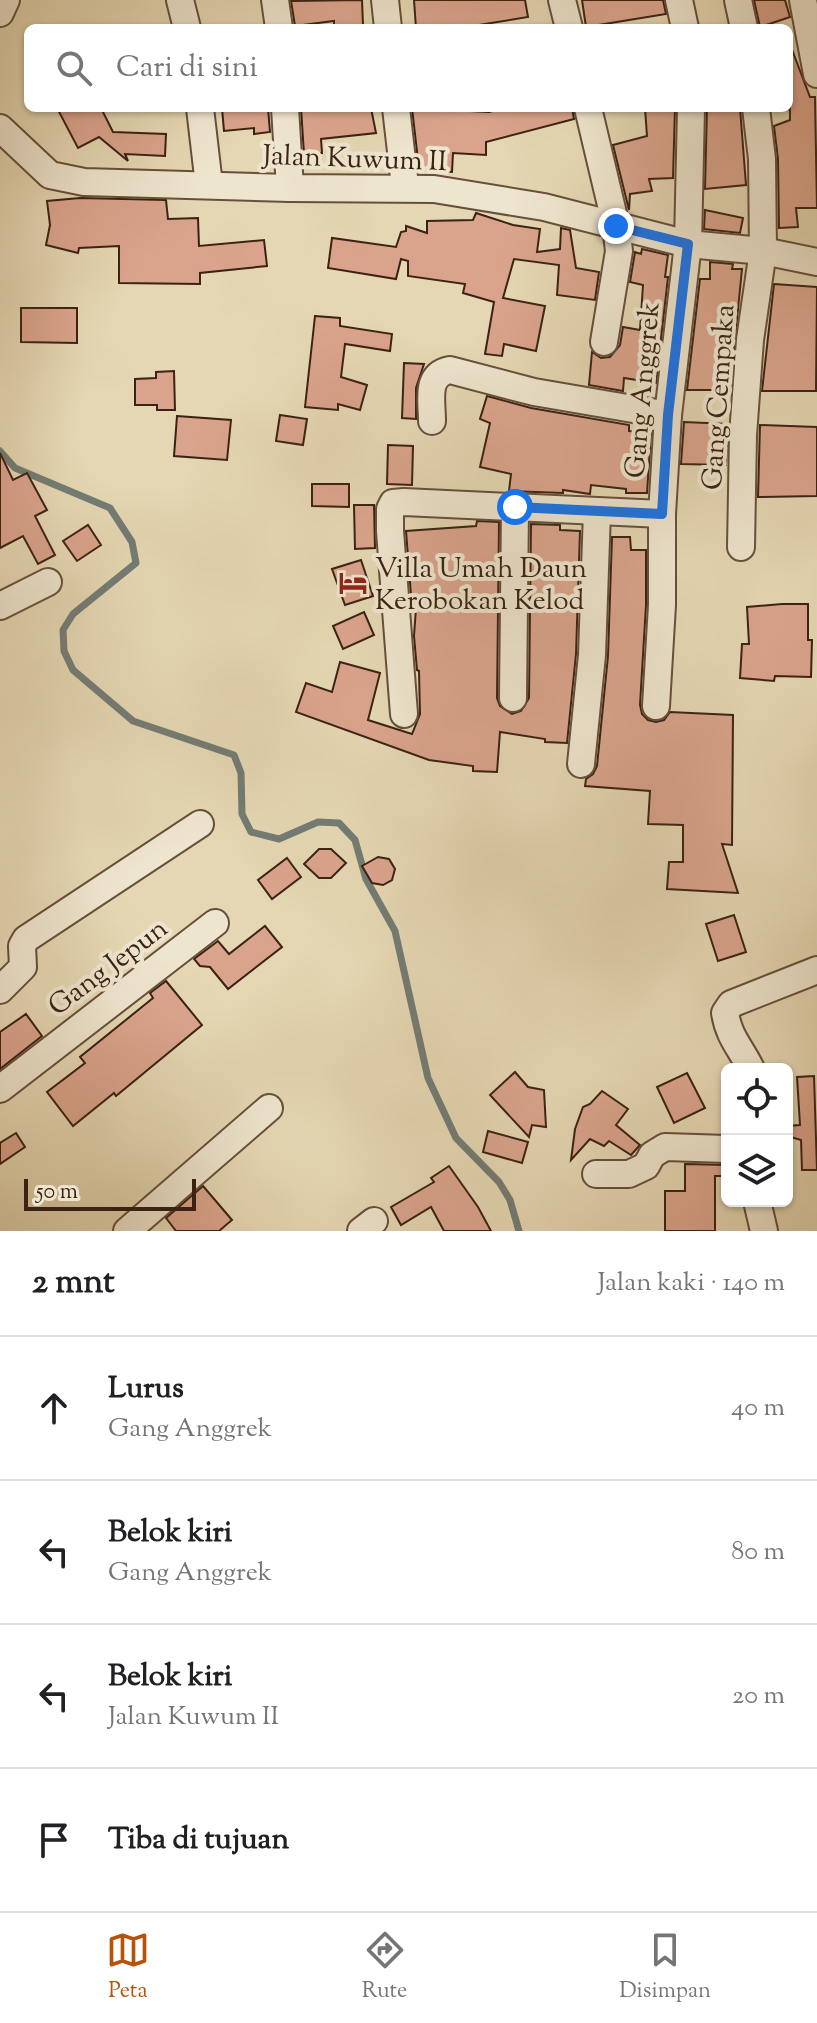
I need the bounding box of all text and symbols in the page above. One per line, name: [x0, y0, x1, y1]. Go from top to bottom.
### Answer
search box: [24, 24, 793, 112]
icon: search: [52, 46, 96, 90]
text: Cari di sini: [116, 47, 258, 90]
street label: Jalan Kuwum II: [260, 137, 448, 183]
route end: [598, 208, 634, 244]
street label: Gang Anggrek: [616, 301, 672, 480]
street label: Gang Cempaka: [694, 303, 746, 491]
route start: [497, 489, 533, 525]
place label: Villa Umah Daun Kerobokan Kelod: [375, 550, 587, 622]
hotel icon: Villa Umah Daun Kerobokan Kelod: [338, 568, 368, 598]
street label: Gang Jepun: [41, 910, 177, 1027]
map controls: [721, 1063, 793, 1207]
button: locate: [721, 1063, 793, 1135]
button: layers: [721, 1135, 793, 1207]
scale bar: [24, 1175, 196, 1211]
text: 50 m: [36, 1177, 78, 1209]
text: 2 mnt: [32, 1259, 115, 1308]
text: Jalan kaki · 140 m: [597, 1265, 785, 1302]
text: Lurus: [108, 1368, 184, 1411]
icon: ahead: [32, 1386, 76, 1430]
text: 40 m: [731, 1390, 785, 1427]
text: Gang Anggrek: [108, 1411, 272, 1448]
text: Belok kiri: [108, 1512, 232, 1555]
icon: left: [32, 1530, 76, 1574]
text: 80 m: [731, 1534, 785, 1571]
text: Gang Anggrek: [108, 1555, 272, 1592]
text: Belok kiri: [108, 1656, 232, 1699]
icon: left: [32, 1674, 76, 1718]
text: 20 m: [732, 1678, 785, 1715]
text: Jalan Kuwum II: [108, 1699, 279, 1736]
icon: arrive: [32, 1818, 76, 1862]
text: Tiba di tujuan: [108, 1819, 289, 1862]
tab: Peta: [106, 1928, 150, 2008]
tab: Rute: [362, 1928, 407, 2008]
tab: Disimpan: [619, 1928, 711, 2008]

